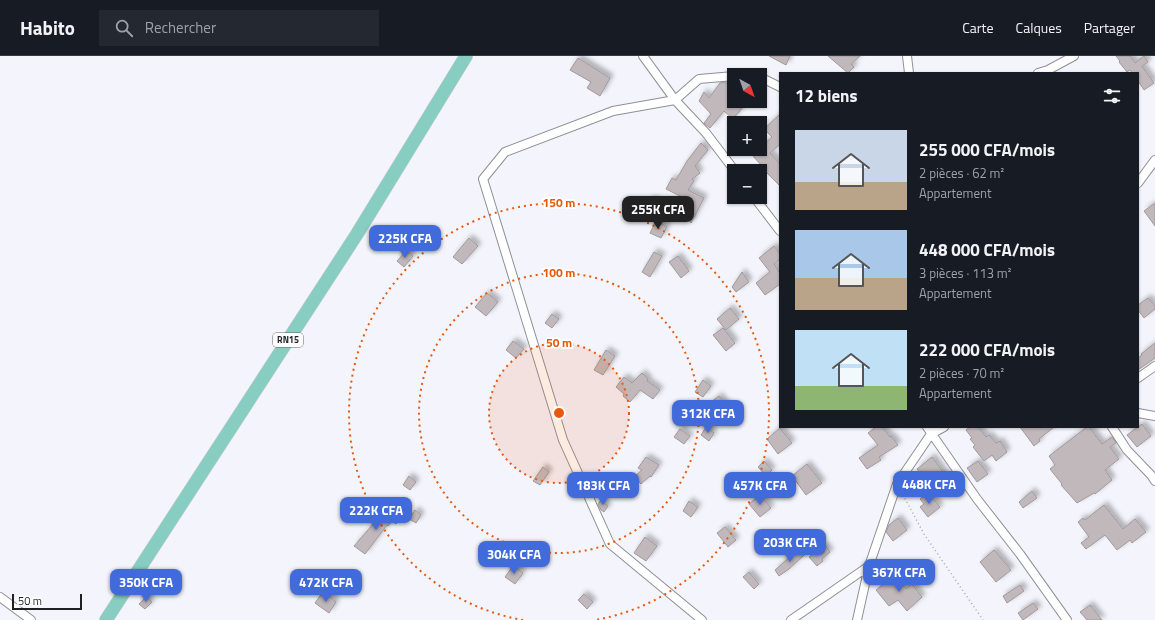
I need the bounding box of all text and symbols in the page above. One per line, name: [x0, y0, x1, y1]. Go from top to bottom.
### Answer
search box: [99, 10, 379, 46]
text: Habito: [20, 13, 75, 42]
text: Rechercher: [145, 16, 216, 39]
icon: search: [113, 17, 135, 39]
text: Carte: [962, 17, 994, 38]
text: Calques: [1016, 17, 1062, 38]
text: Partager: [1084, 17, 1135, 38]
north arrow: [727, 68, 767, 108]
map controls: [727, 68, 767, 204]
text: 12 biens: [795, 83, 858, 109]
icon: filters: [1101, 85, 1123, 107]
button: +: [727, 116, 767, 156]
text: 255 000 CFA/mois: [919, 137, 1055, 163]
icon: home: [827, 146, 875, 194]
text: 2 pièces · 62 m²: [919, 163, 1004, 183]
button: −: [727, 164, 767, 204]
text: Appartement: [919, 183, 992, 203]
text: 150 m: [543, 193, 575, 212]
pin: 255K CFA: [617, 196, 699, 230]
text: 255K CFA: [631, 199, 685, 219]
pin: 225K CFA: [364, 225, 446, 259]
text: 225K CFA: [378, 228, 432, 248]
text: 448 000 CFA/mois: [919, 237, 1055, 263]
icon: home: [827, 246, 875, 294]
text: 100 m: [543, 263, 575, 282]
text: 3 pièces · 113 m²: [919, 263, 1011, 283]
text: Appartement: [919, 283, 992, 303]
road number: RN15: [273, 333, 303, 347]
text: 50 m: [546, 333, 572, 352]
text: 222 000 CFA/mois: [919, 337, 1055, 363]
icon: home: [827, 346, 875, 394]
text: 2 pièces · 70 m²: [919, 363, 1004, 383]
text: Appartement: [919, 383, 992, 403]
pin: 312K CFA: [667, 400, 749, 434]
text: 312K CFA: [681, 403, 735, 423]
centre of rings: [552, 406, 566, 420]
pin: 448K CFA: [888, 471, 970, 505]
pin: 183K CFA: [562, 472, 644, 506]
pin: 457K CFA: [719, 472, 801, 506]
text: 448K CFA: [902, 474, 956, 494]
text: 183K CFA: [576, 475, 630, 495]
text: 457K CFA: [733, 475, 787, 495]
pin: 222K CFA: [335, 497, 417, 531]
text: 222K CFA: [349, 500, 403, 520]
pin: 203K CFA: [749, 529, 831, 563]
text: 203K CFA: [763, 532, 817, 552]
pin: 304K CFA: [473, 541, 555, 575]
text: 304K CFA: [487, 544, 541, 564]
pin: 367K CFA: [858, 559, 940, 593]
text: 367K CFA: [872, 562, 926, 582]
pin: 350K CFA: [105, 569, 187, 603]
pin: 472K CFA: [285, 569, 367, 603]
text: 350K CFA: [119, 572, 173, 592]
text: 472K CFA: [299, 572, 353, 592]
scale bar: [12, 592, 82, 611]
text: 50 m: [18, 593, 42, 609]

